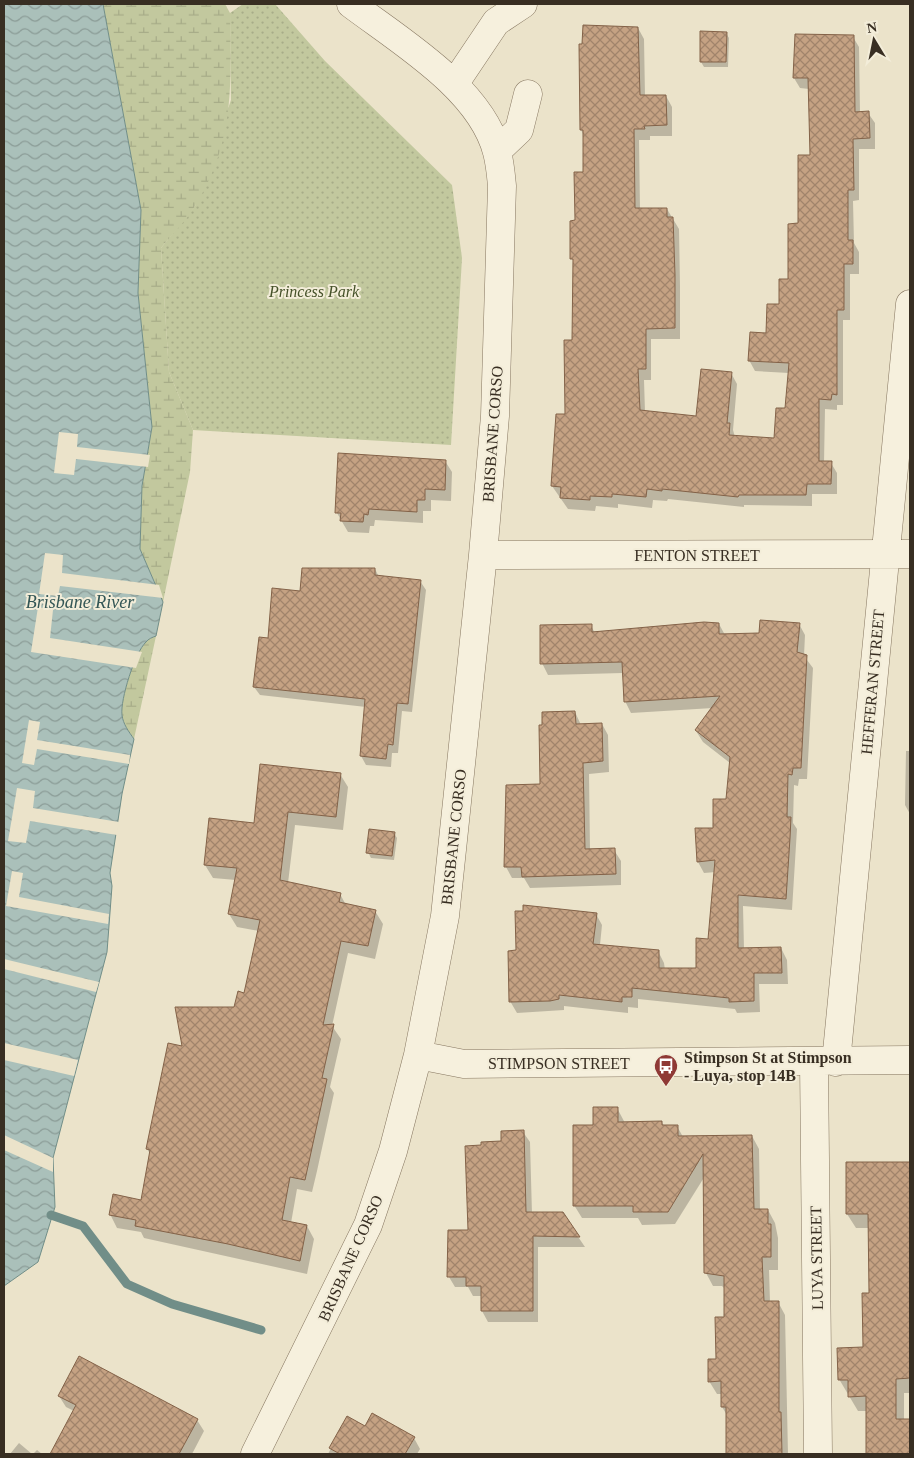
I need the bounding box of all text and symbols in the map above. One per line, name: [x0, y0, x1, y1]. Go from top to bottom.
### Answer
north arrow: [849, 15, 899, 65]
text: N: [866, 19, 878, 36]
park label: Princess Park: [268, 283, 360, 300]
street label: BRISBANE CORSO: [479, 365, 506, 503]
street label: FENTON STREET: [634, 547, 760, 564]
water label: Brisbane River: [26, 592, 135, 612]
street label: HEFFERAN STREET: [858, 609, 887, 755]
street label: BRISBANE CORSO: [438, 768, 469, 906]
place label: Stimpson St at Stimpson - Luya, stop 14B: [684, 1049, 852, 1085]
bus stop icon: Stimpson St at Stimpson - Luya, stop 14B: [653, 1053, 679, 1087]
street label: STIMPSON STREET: [488, 1055, 630, 1072]
street label: BRISBANE CORSO: [315, 1192, 386, 1324]
street label: LUYA STREET: [807, 1205, 826, 1310]

